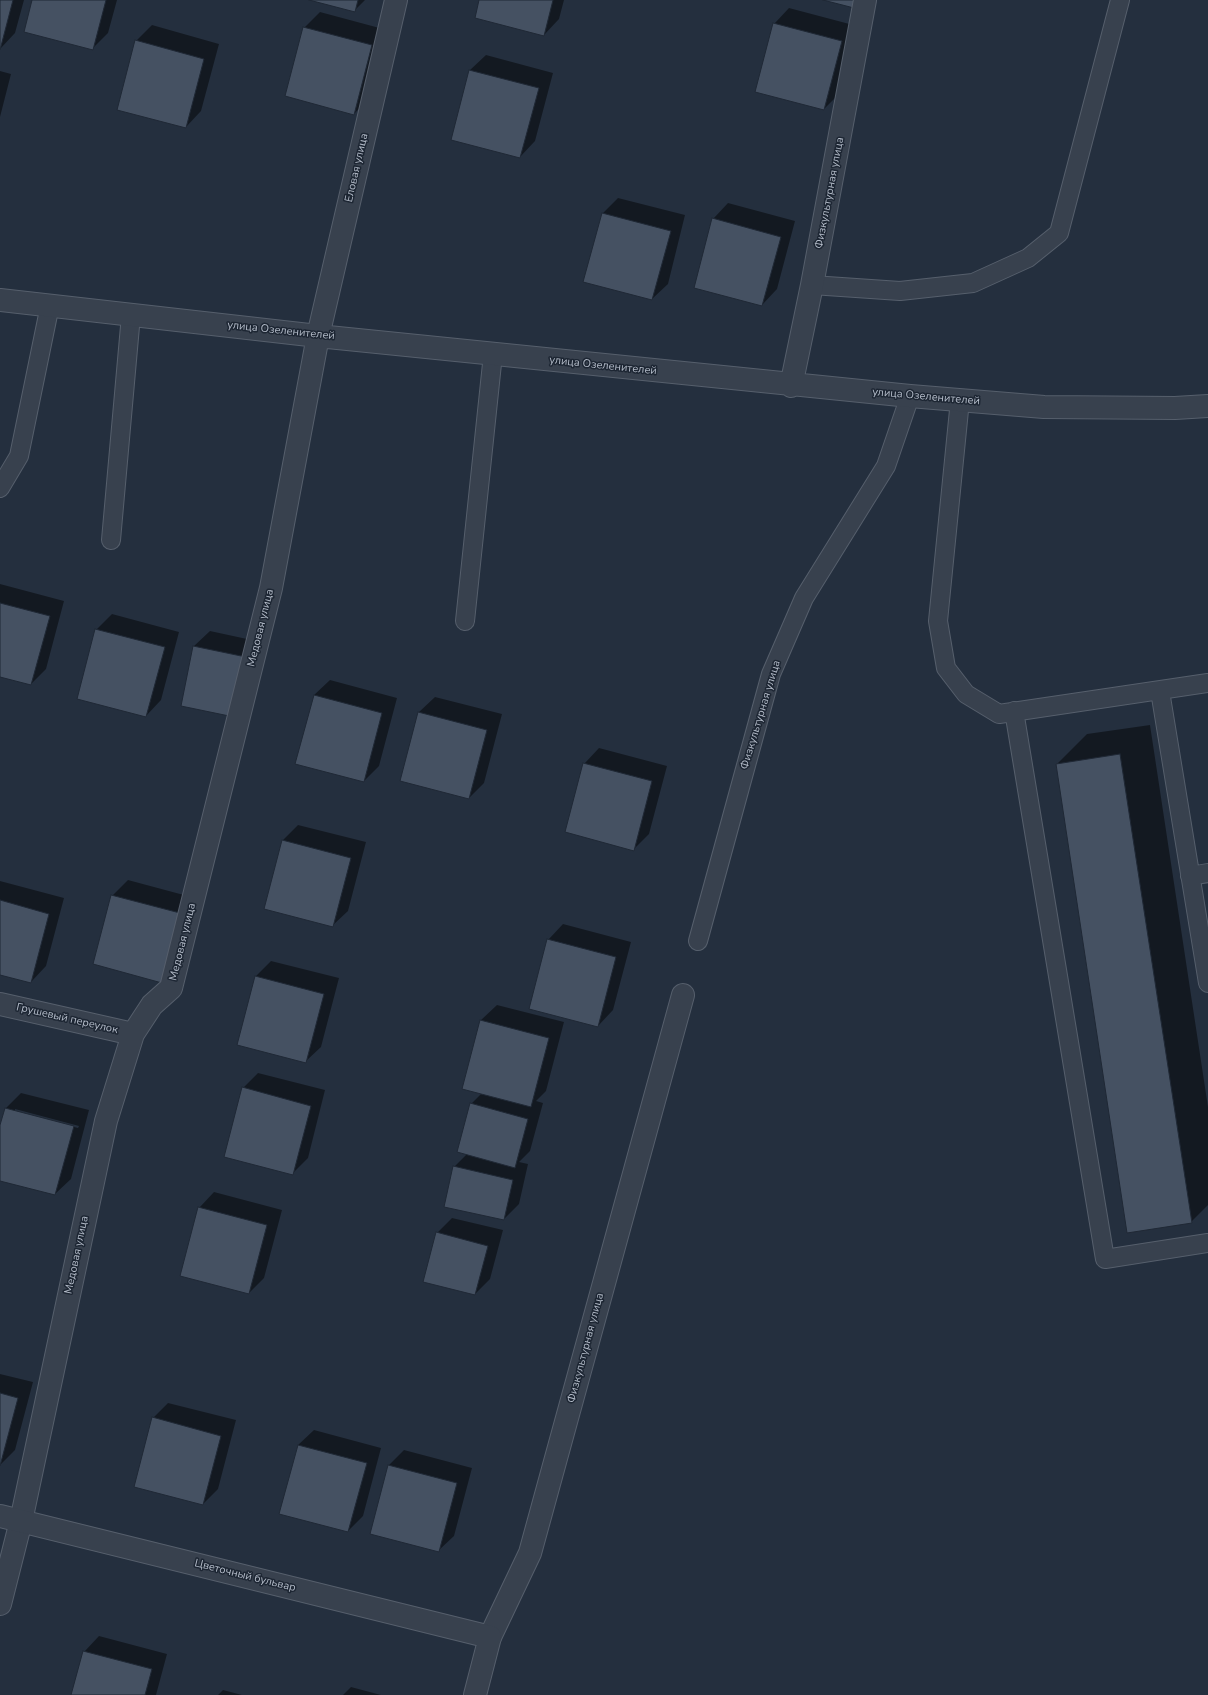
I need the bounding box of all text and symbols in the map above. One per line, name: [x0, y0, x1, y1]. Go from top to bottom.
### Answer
street label: Еловая улица: [343, 132, 371, 204]
street label: Физкультурная улица: [813, 136, 847, 250]
street label: улица Озеленителей: [227, 319, 335, 343]
street label: улица Озеленителей: [549, 354, 657, 378]
street label: улица Озеленителей: [872, 386, 980, 408]
street label: Медовая улица: [245, 588, 277, 668]
street label: Физкультурная улица: [738, 659, 784, 771]
street label: Медовая улица: [167, 902, 199, 982]
street label: Грушевый переулок: [15, 1001, 119, 1037]
street label: Медовая улица: [62, 1215, 92, 1295]
street label: Физкультурная улица: [565, 1292, 607, 1404]
street label: Цветочный бульвар: [193, 1557, 297, 1595]

